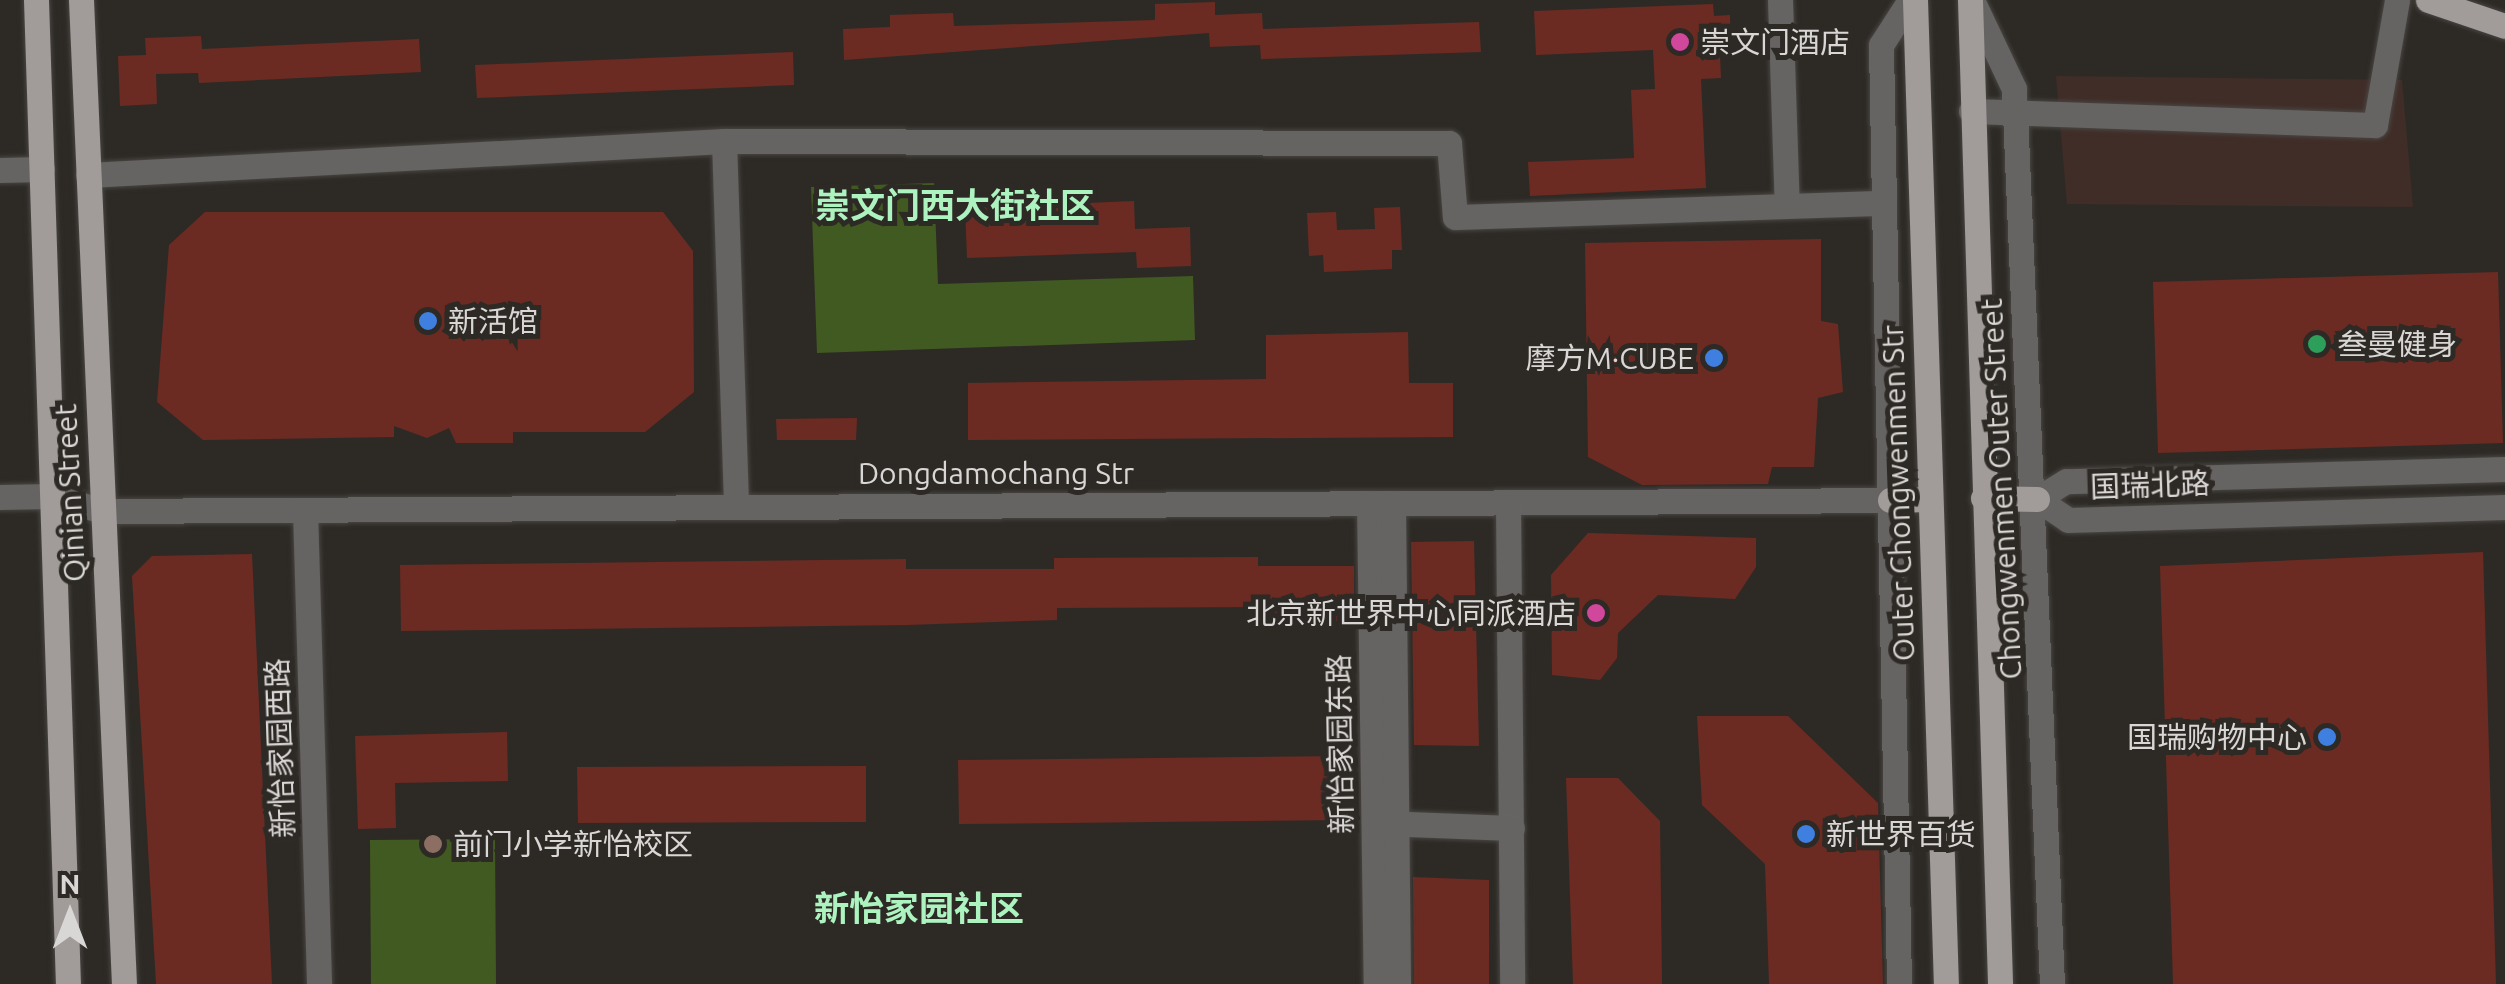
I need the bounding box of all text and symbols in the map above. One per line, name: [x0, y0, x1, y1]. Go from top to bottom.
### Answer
place label: 崇文门酒店: [1700, 24, 1850, 60]
marker: 崇文门酒店: [1669, 31, 1691, 53]
district label: 崇文门西大街社区: [815, 184, 1095, 226]
street label: Chongwenmen Outer Street: [1973, 298, 2029, 680]
place label: 新活馆: [448, 303, 538, 339]
marker: 新活馆: [417, 310, 439, 332]
street label: Outer Chongwenmen Str: [1874, 324, 1922, 662]
place label: 叁曼健身: [2337, 326, 2457, 362]
marker: 叁曼健身: [2306, 333, 2328, 355]
place label: 摩方M·CUBE: [1526, 340, 1694, 376]
marker: 摩方M·CUBE: [1703, 347, 1725, 369]
street label: Qinian Street: [47, 403, 93, 583]
street label: Dongdamochang Str: [858, 455, 1134, 491]
street label: 国瑞北路: [2089, 465, 2211, 505]
place label: 北京新世界中心同派酒店: [1246, 595, 1576, 631]
marker: 北京新世界中心同派酒店: [1585, 602, 1607, 624]
street label: 新怡家园东路: [1320, 654, 1360, 834]
street label: 新怡家园西路: [259, 657, 301, 839]
place label: 国瑞购物中心: [2127, 719, 2307, 755]
marker: 国瑞购物中心: [2316, 726, 2338, 748]
place label: 新世界百货: [1826, 816, 1976, 852]
marker: 新世界百货: [1795, 823, 1817, 845]
place label: 前门小学新怡校区: [453, 826, 693, 862]
marker: 前门小学新怡校区: [422, 833, 444, 855]
north arrow: [20, 864, 120, 964]
text: N: [60, 868, 80, 899]
district label: 新怡家园社区: [814, 887, 1024, 929]

